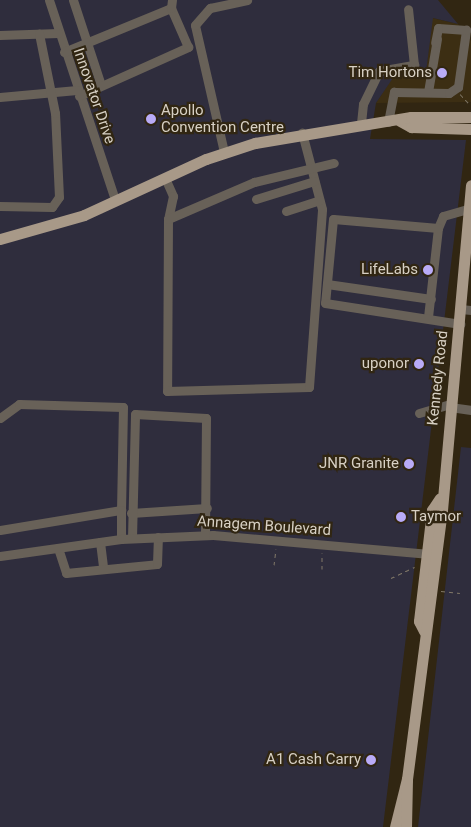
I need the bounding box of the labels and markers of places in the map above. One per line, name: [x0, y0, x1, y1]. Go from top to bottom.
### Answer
place label: Tim Hortons: [348, 64, 432, 82]
marker: Tim Hortons: [436, 67, 448, 79]
place label: Apollo Convention Centre: [161, 101, 284, 136]
marker: Apollo Convention Centre: [145, 113, 157, 125]
place label: LifeLabs: [361, 261, 418, 279]
marker: LifeLabs: [422, 264, 434, 276]
place label: uponor: [362, 355, 409, 373]
marker: uponor: [413, 358, 425, 370]
place label: JNR Granite: [319, 455, 399, 473]
marker: JNR Granite: [403, 458, 415, 470]
place label: Taymor: [411, 508, 461, 526]
marker: Taymor: [395, 511, 407, 523]
place label: A1 Cash Carry: [266, 751, 361, 769]
marker: A1 Cash Carry: [365, 754, 377, 766]

